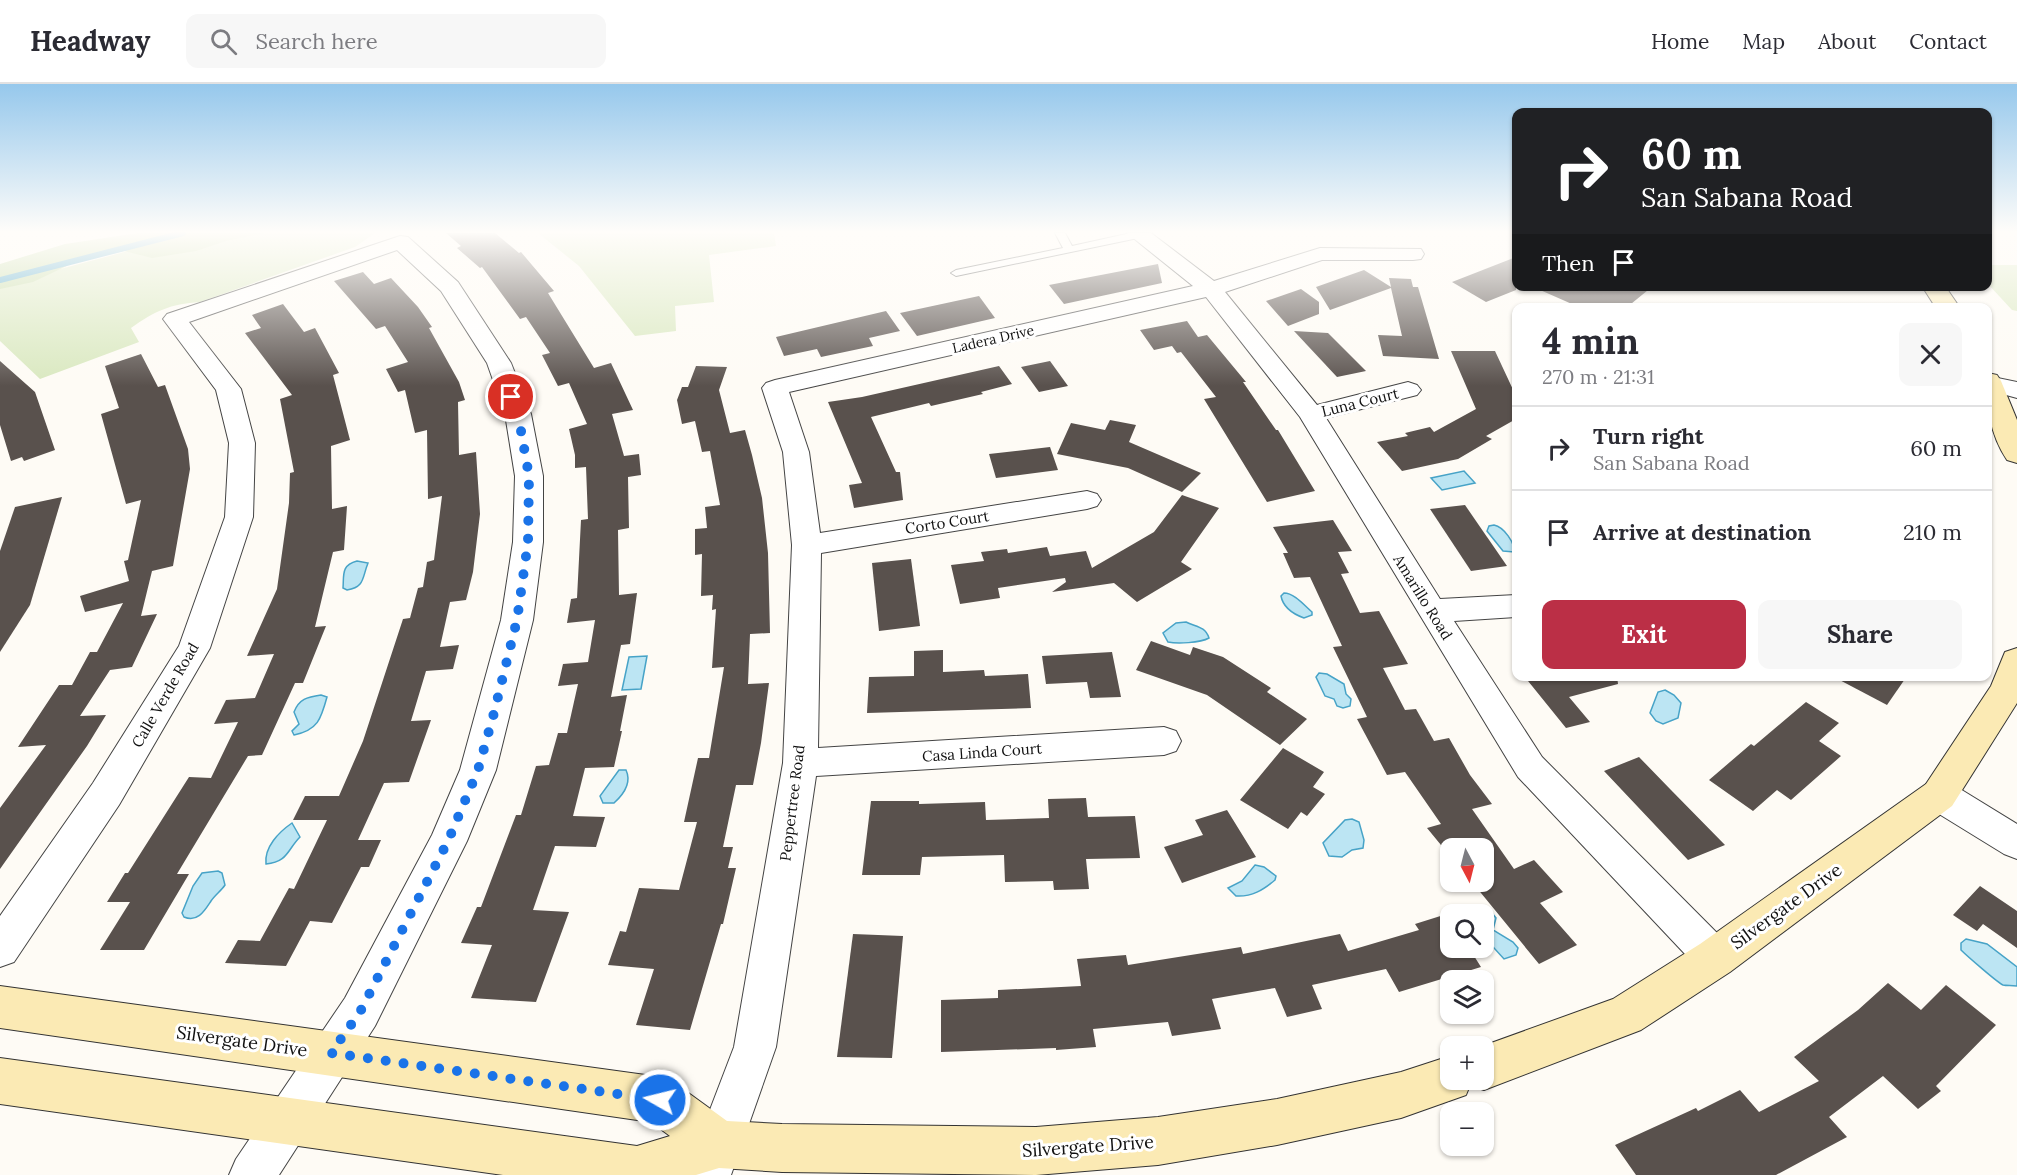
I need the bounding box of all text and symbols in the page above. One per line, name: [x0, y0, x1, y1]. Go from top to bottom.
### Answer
search box: [186, 14, 606, 68]
text: Headway: [30, 23, 150, 59]
icon: search: [207, 25, 240, 58]
text: Search here: [255, 27, 378, 55]
text: Home: [1651, 28, 1709, 55]
text: Map: [1742, 28, 1785, 55]
text: About: [1818, 28, 1876, 55]
text: Contact: [1909, 28, 1987, 55]
text: 60 m: [1641, 127, 1742, 181]
icon: right: [1542, 132, 1620, 210]
text: San Sabana Road: [1641, 180, 1853, 214]
icon: arrive: [1607, 246, 1640, 279]
text: Then: [1542, 249, 1595, 277]
text: 4 min: [1542, 318, 1639, 364]
street label: Ladera Drive: [950, 321, 1036, 357]
button: close: [1899, 323, 1962, 386]
text: 270 m · 21:31: [1542, 364, 1654, 389]
pin: [485, 371, 536, 422]
icon: arrive: [494, 380, 527, 413]
street label: Luna Court: [1319, 383, 1401, 421]
text: Turn right: [1593, 422, 1704, 450]
icon: right: [1542, 432, 1575, 465]
text: 60 m: [1910, 434, 1962, 462]
text: San Sabana Road: [1593, 450, 1750, 475]
street label: Corto Court: [904, 506, 991, 538]
icon: arrive: [1542, 516, 1575, 549]
text: Arrive at destination: [1593, 518, 1811, 546]
text: 210 m: [1903, 518, 1962, 546]
street label: Amarillo Road: [1389, 550, 1457, 643]
button: Exit: [1542, 600, 1746, 669]
button: Share: [1758, 600, 1962, 669]
street label: Calle Verde Road: [127, 639, 203, 751]
street label: Casa Linda Court: [921, 738, 1043, 766]
street label: Peppertree Road: [775, 744, 809, 862]
north arrow: [1440, 838, 1494, 892]
map controls: [1440, 838, 1494, 1156]
street label: Silvergate Drive: [1726, 858, 1846, 954]
button: search: [1440, 904, 1494, 958]
button: layers: [1440, 970, 1494, 1024]
street label: Silvergate Drive: [175, 1020, 309, 1062]
button: +: [1440, 1036, 1494, 1090]
position arrow: [628, 1068, 692, 1132]
button: −: [1440, 1102, 1494, 1156]
street label: Silvergate Drive: [1021, 1130, 1155, 1162]

